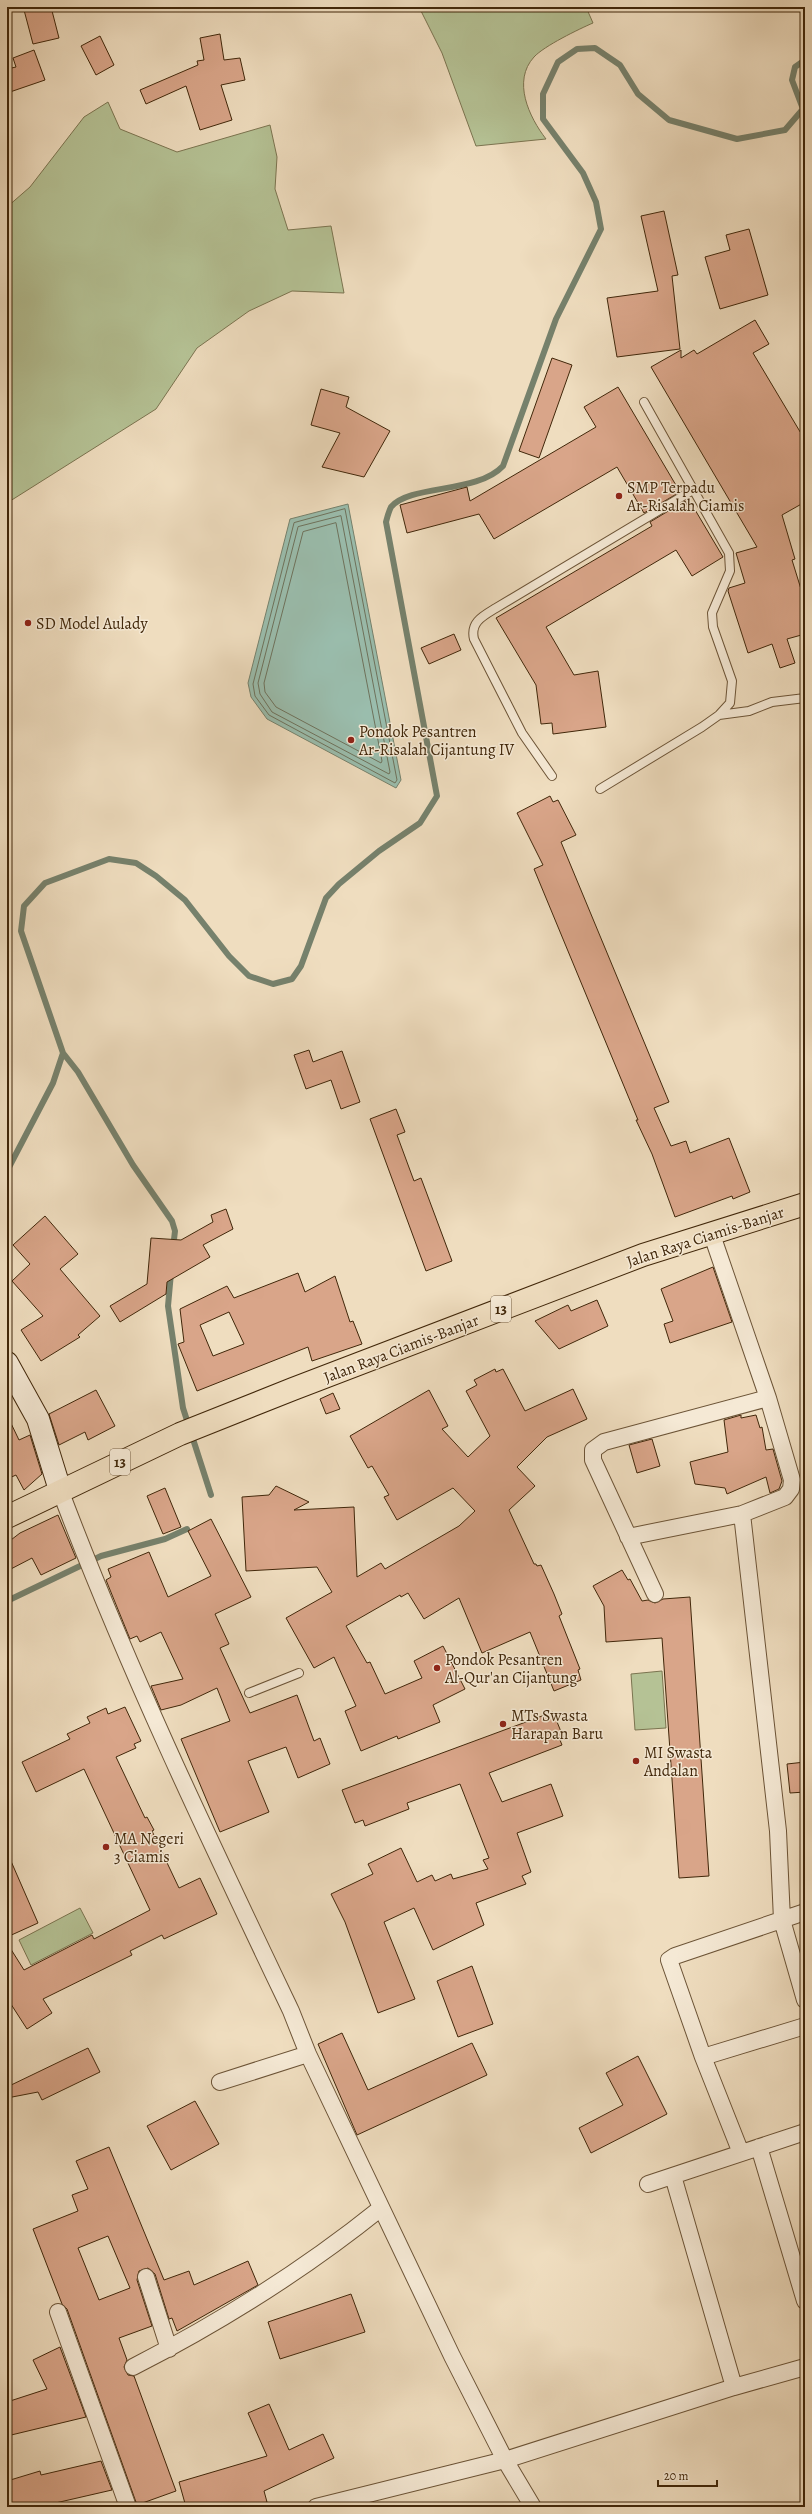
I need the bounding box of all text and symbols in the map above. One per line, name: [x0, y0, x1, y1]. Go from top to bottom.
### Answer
place label: SMP Terpadu Ar-Risalah Ciamis: [626, 477, 744, 517]
marker: SMP Terpadu Ar-Risalah Ciamis: [614, 491, 624, 501]
place label: SD Model Aulady: [36, 613, 149, 635]
marker: SD Model Aulady: [23, 618, 33, 628]
place label: Pondok Pesantren Ar-Risalah Cijantung IV: [358, 721, 515, 761]
marker: Pondok Pesantren Ar-Risalah Cijantung IV: [346, 735, 356, 745]
street label: Jalan Raya Ciamis-Banjar: [624, 1201, 787, 1273]
road number: 13: [491, 1296, 511, 1322]
street label: Jalan Raya Ciamis-Banjar: [321, 1309, 482, 1389]
road number: 13: [110, 1449, 130, 1475]
place label: Pondok Pesantren Al-Qur'an Cijantung: [444, 1649, 577, 1689]
marker: Pondok Pesantren Al-Qur'an Cijantung: [432, 1663, 442, 1673]
place label: MTs Swasta Harapan Baru: [511, 1705, 604, 1745]
marker: MTs Swasta Harapan Baru: [498, 1719, 508, 1729]
place label: MI Swasta Andalan: [643, 1742, 713, 1782]
marker: MI Swasta Andalan: [631, 1756, 641, 1766]
place label: MA Negeri 3 Ciamis: [114, 1828, 184, 1868]
marker: MA Negeri 3 Ciamis: [101, 1842, 111, 1852]
scale bar: [658, 2462, 717, 2488]
text: 20 m: [664, 2468, 688, 2484]

